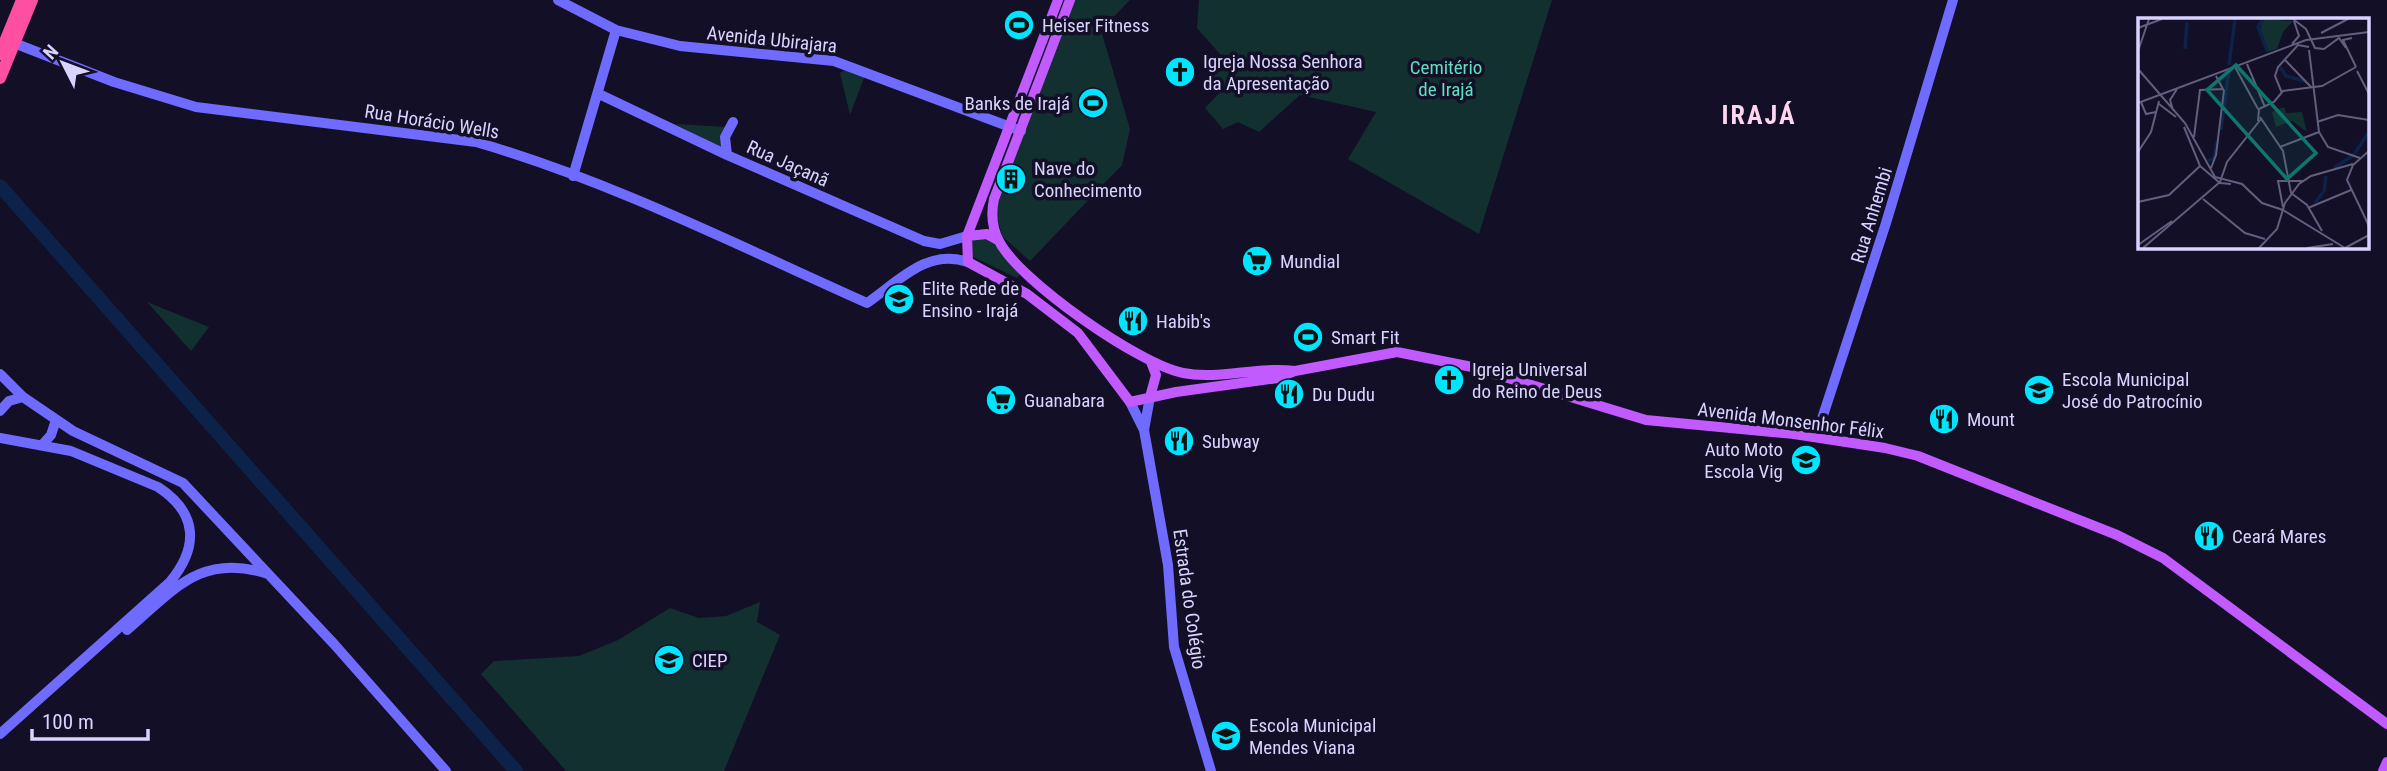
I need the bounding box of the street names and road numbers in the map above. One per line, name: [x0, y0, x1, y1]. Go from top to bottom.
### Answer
street label: Avenida Ubirajara: [706, 21, 838, 58]
street label: Rua Horácio Wells: [363, 99, 501, 143]
street label: Rua Jaçanã: [743, 135, 832, 192]
street label: Rua Anhembi: [1846, 164, 1897, 266]
street label: Avenida Monsenhor Félix: [1696, 398, 1885, 443]
street label: Estrada do Colégio: [1168, 528, 1211, 671]

